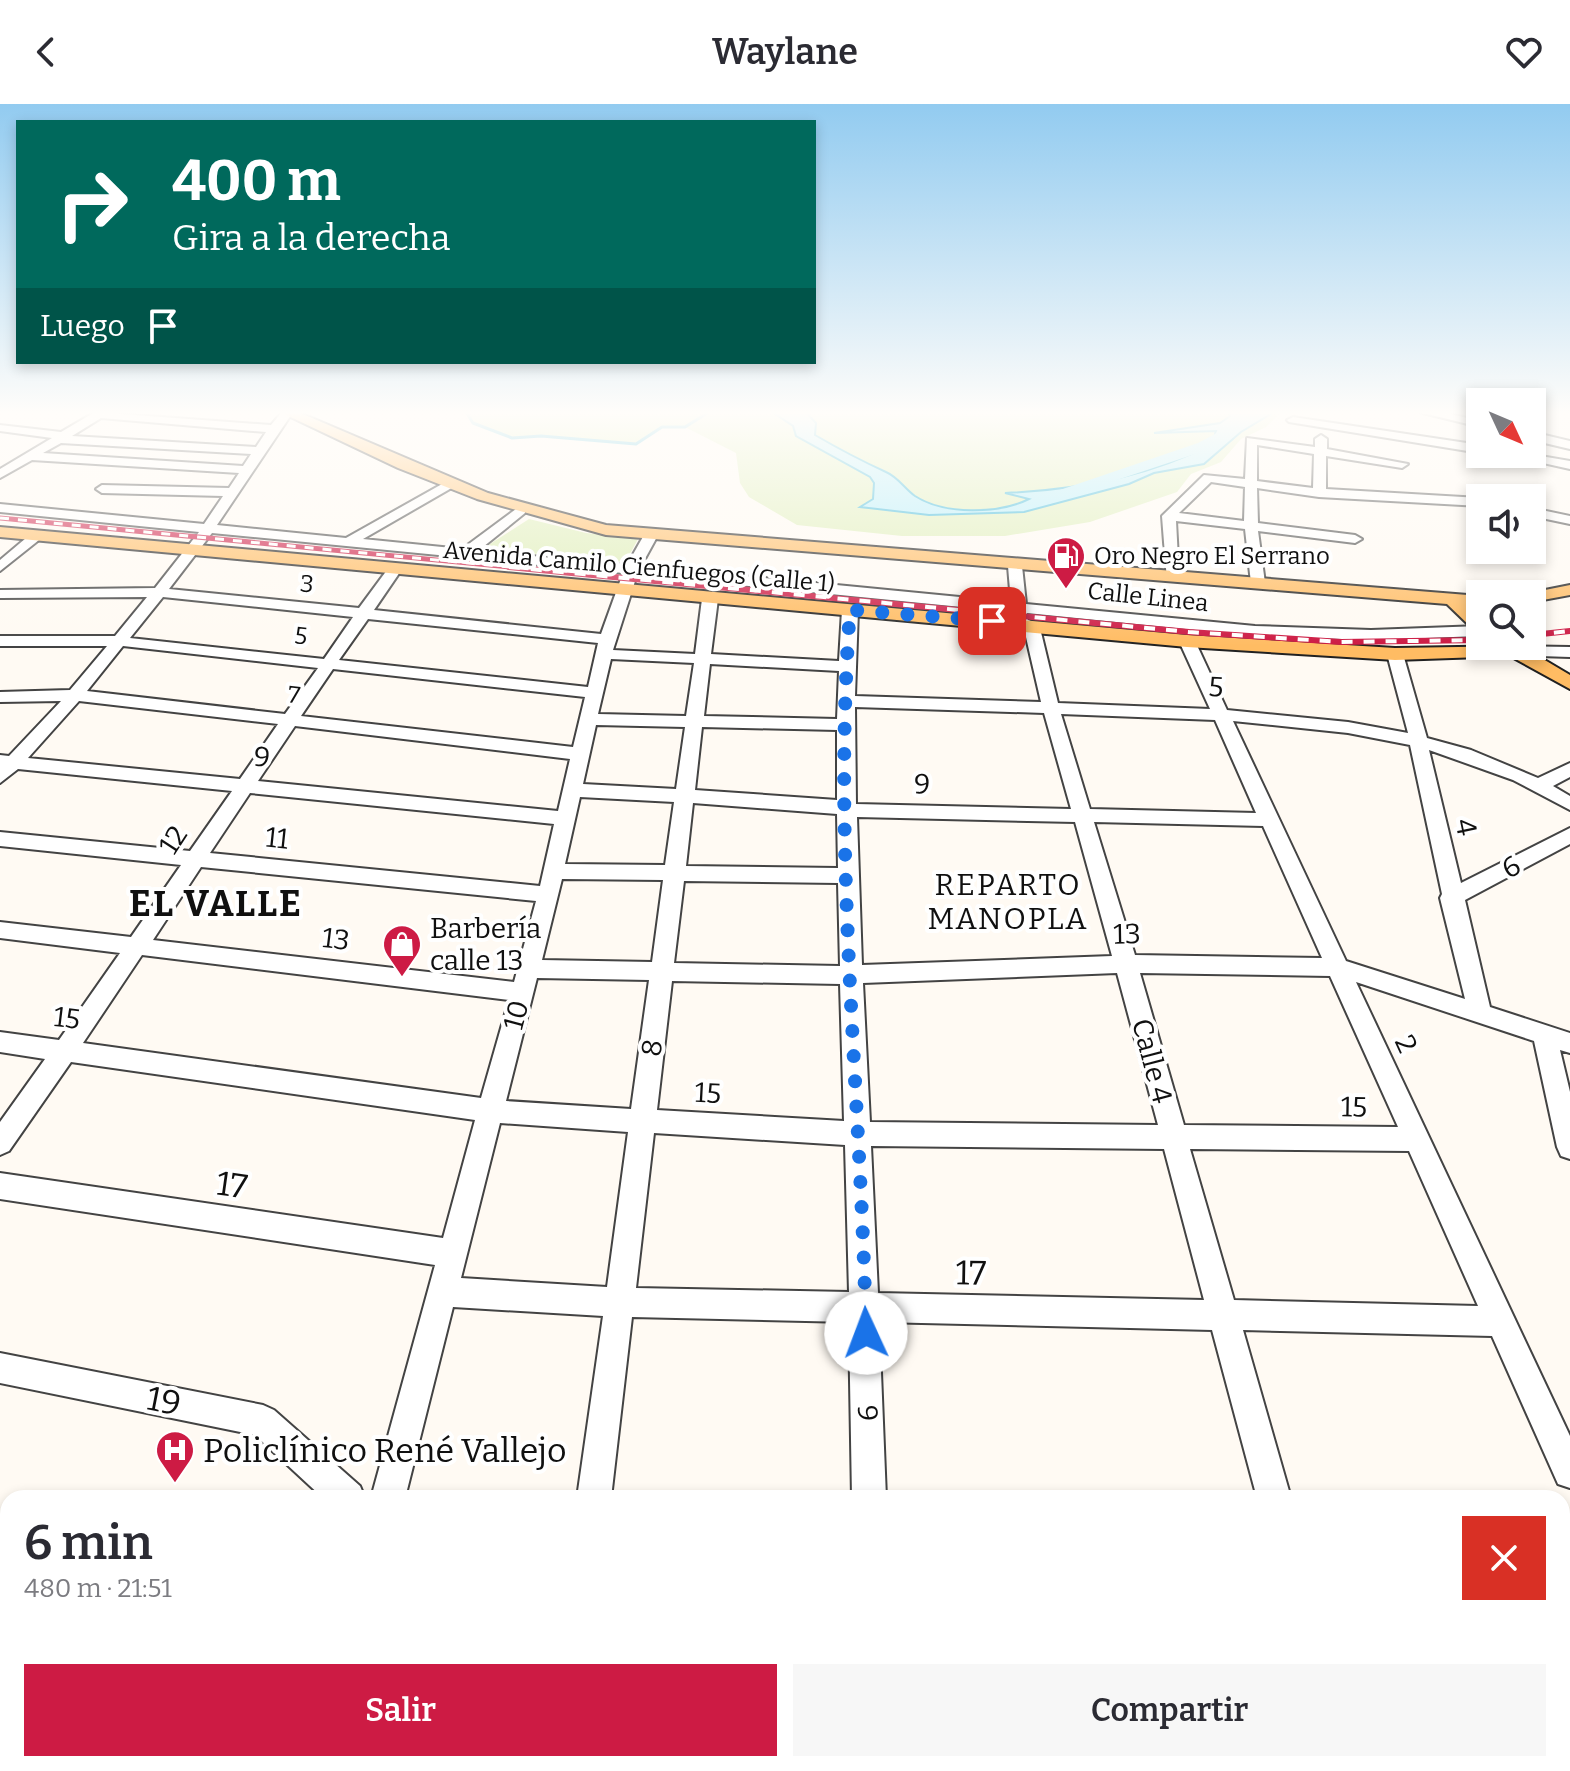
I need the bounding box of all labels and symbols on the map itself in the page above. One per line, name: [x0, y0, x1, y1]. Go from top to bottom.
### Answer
north arrow: [1466, 388, 1546, 468]
fuel station icon: Oro Negro El Serrano: [1045, 535, 1087, 590]
street label: Avenida Camilo Cienfuegos (Calle 1): [442, 536, 836, 598]
place label: Oro Negro El Serrano: [1094, 542, 1330, 570]
street label: 3: [299, 569, 315, 599]
street label: Calle Linea: [1086, 577, 1210, 617]
pin: [958, 587, 1026, 655]
street label: 5: [293, 621, 309, 651]
street label: 5: [1208, 670, 1224, 704]
street label: 7: [286, 680, 302, 710]
street label: 9: [252, 740, 272, 774]
street label: 9: [913, 767, 931, 801]
street label: 4: [1448, 816, 1484, 838]
street label: 12: [152, 820, 194, 860]
street label: 11: [264, 820, 291, 856]
street label: 6: [1496, 849, 1526, 885]
district label: REPARTO MANOPLA: [928, 867, 1088, 937]
district label: EL VALLE: [129, 882, 303, 926]
place label: Barbería calle 13: [430, 912, 541, 977]
street label: 13: [1113, 917, 1141, 951]
street label: 13: [320, 921, 352, 957]
shop icon: Barbería calle 13: [381, 923, 423, 978]
street label: 10: [496, 997, 536, 1033]
street label: 15: [52, 1000, 82, 1036]
street label: Calle 4: [1125, 1015, 1179, 1107]
street label: 2: [1388, 1030, 1424, 1058]
street label: 8: [634, 1037, 670, 1059]
street label: 15: [694, 1076, 722, 1110]
street label: 15: [1341, 1090, 1367, 1124]
street label: 17: [214, 1163, 250, 1207]
street label: 17: [955, 1252, 987, 1294]
position arrow: [824, 1291, 908, 1375]
street label: 19: [144, 1378, 184, 1424]
street label: 6: [851, 1404, 885, 1422]
hospital icon: Policlínico René Vallejo: [154, 1429, 196, 1484]
place label: Policlínico René Vallejo: [203, 1430, 567, 1471]

